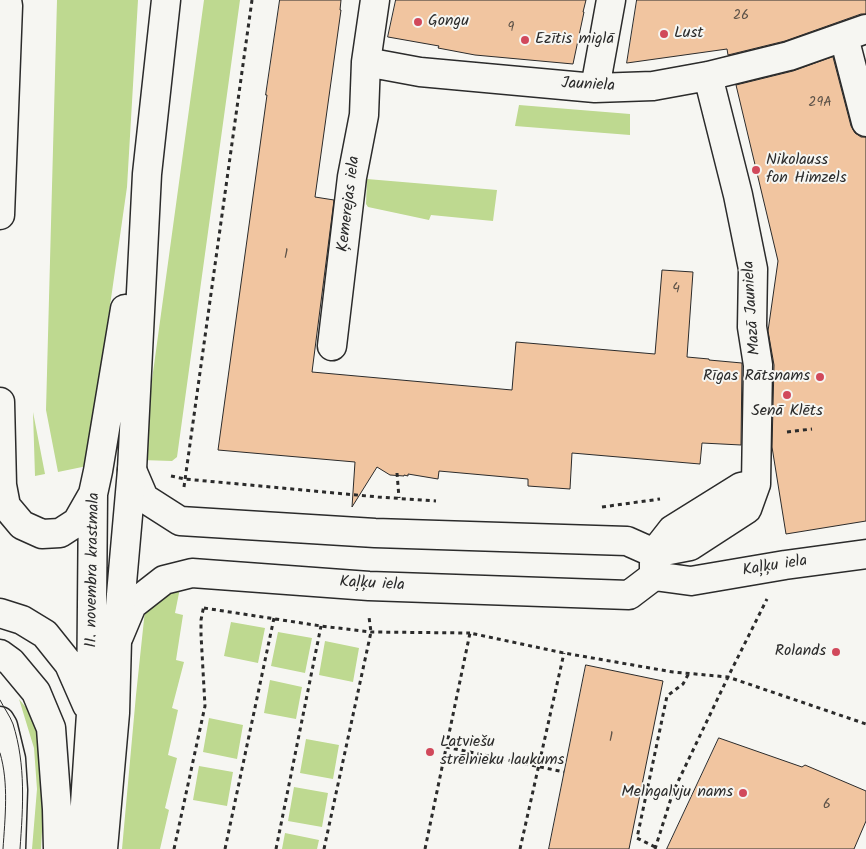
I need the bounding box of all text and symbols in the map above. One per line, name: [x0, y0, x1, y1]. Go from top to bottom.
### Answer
house number: 26: [733, 9, 749, 25]
place label: Gongu: [428, 12, 469, 32]
marker: Gongu: [412, 16, 424, 28]
house number: 9: [508, 21, 514, 37]
place label: Lust: [674, 24, 703, 44]
marker: Lust: [658, 28, 670, 40]
place label: Ezītis miglā: [535, 30, 614, 50]
marker: Ezītis miglā: [519, 34, 531, 46]
street label: Jauniela: [561, 75, 615, 97]
house number: 29A: [808, 96, 832, 112]
place label: Nikolauss fon Himzels: [766, 151, 846, 189]
street label: Ķemerejas iela: [335, 155, 365, 253]
marker: Nikolauss fon Himzels: [750, 164, 762, 176]
house number: 1: [284, 248, 288, 264]
street label: Mazā Jauniela: [740, 260, 766, 356]
house number: 4: [672, 282, 680, 298]
place label: Rīgas Rātsnams: [703, 367, 810, 387]
marker: Rīgas Rātsnams: [814, 371, 826, 383]
marker: Senā Klēts: [781, 389, 793, 401]
place label: Senā Klēts: [751, 402, 823, 422]
street label: 11. novembra krastmala: [83, 492, 105, 648]
street label: Kaļķu iela: [741, 552, 809, 582]
street label: Kaļķu iela: [339, 574, 405, 596]
place label: Rolands: [775, 642, 826, 662]
marker: Rolands: [830, 646, 842, 658]
house number: 1: [609, 731, 613, 747]
place label: Latviešu strēlnieku laukums: [440, 733, 564, 771]
marker: Latviešu strēlnieku laukums: [424, 746, 436, 758]
place label: Melngalvju nams: [621, 783, 733, 803]
marker: Melngalvju nams: [737, 787, 749, 799]
house number: 6: [823, 798, 831, 814]

